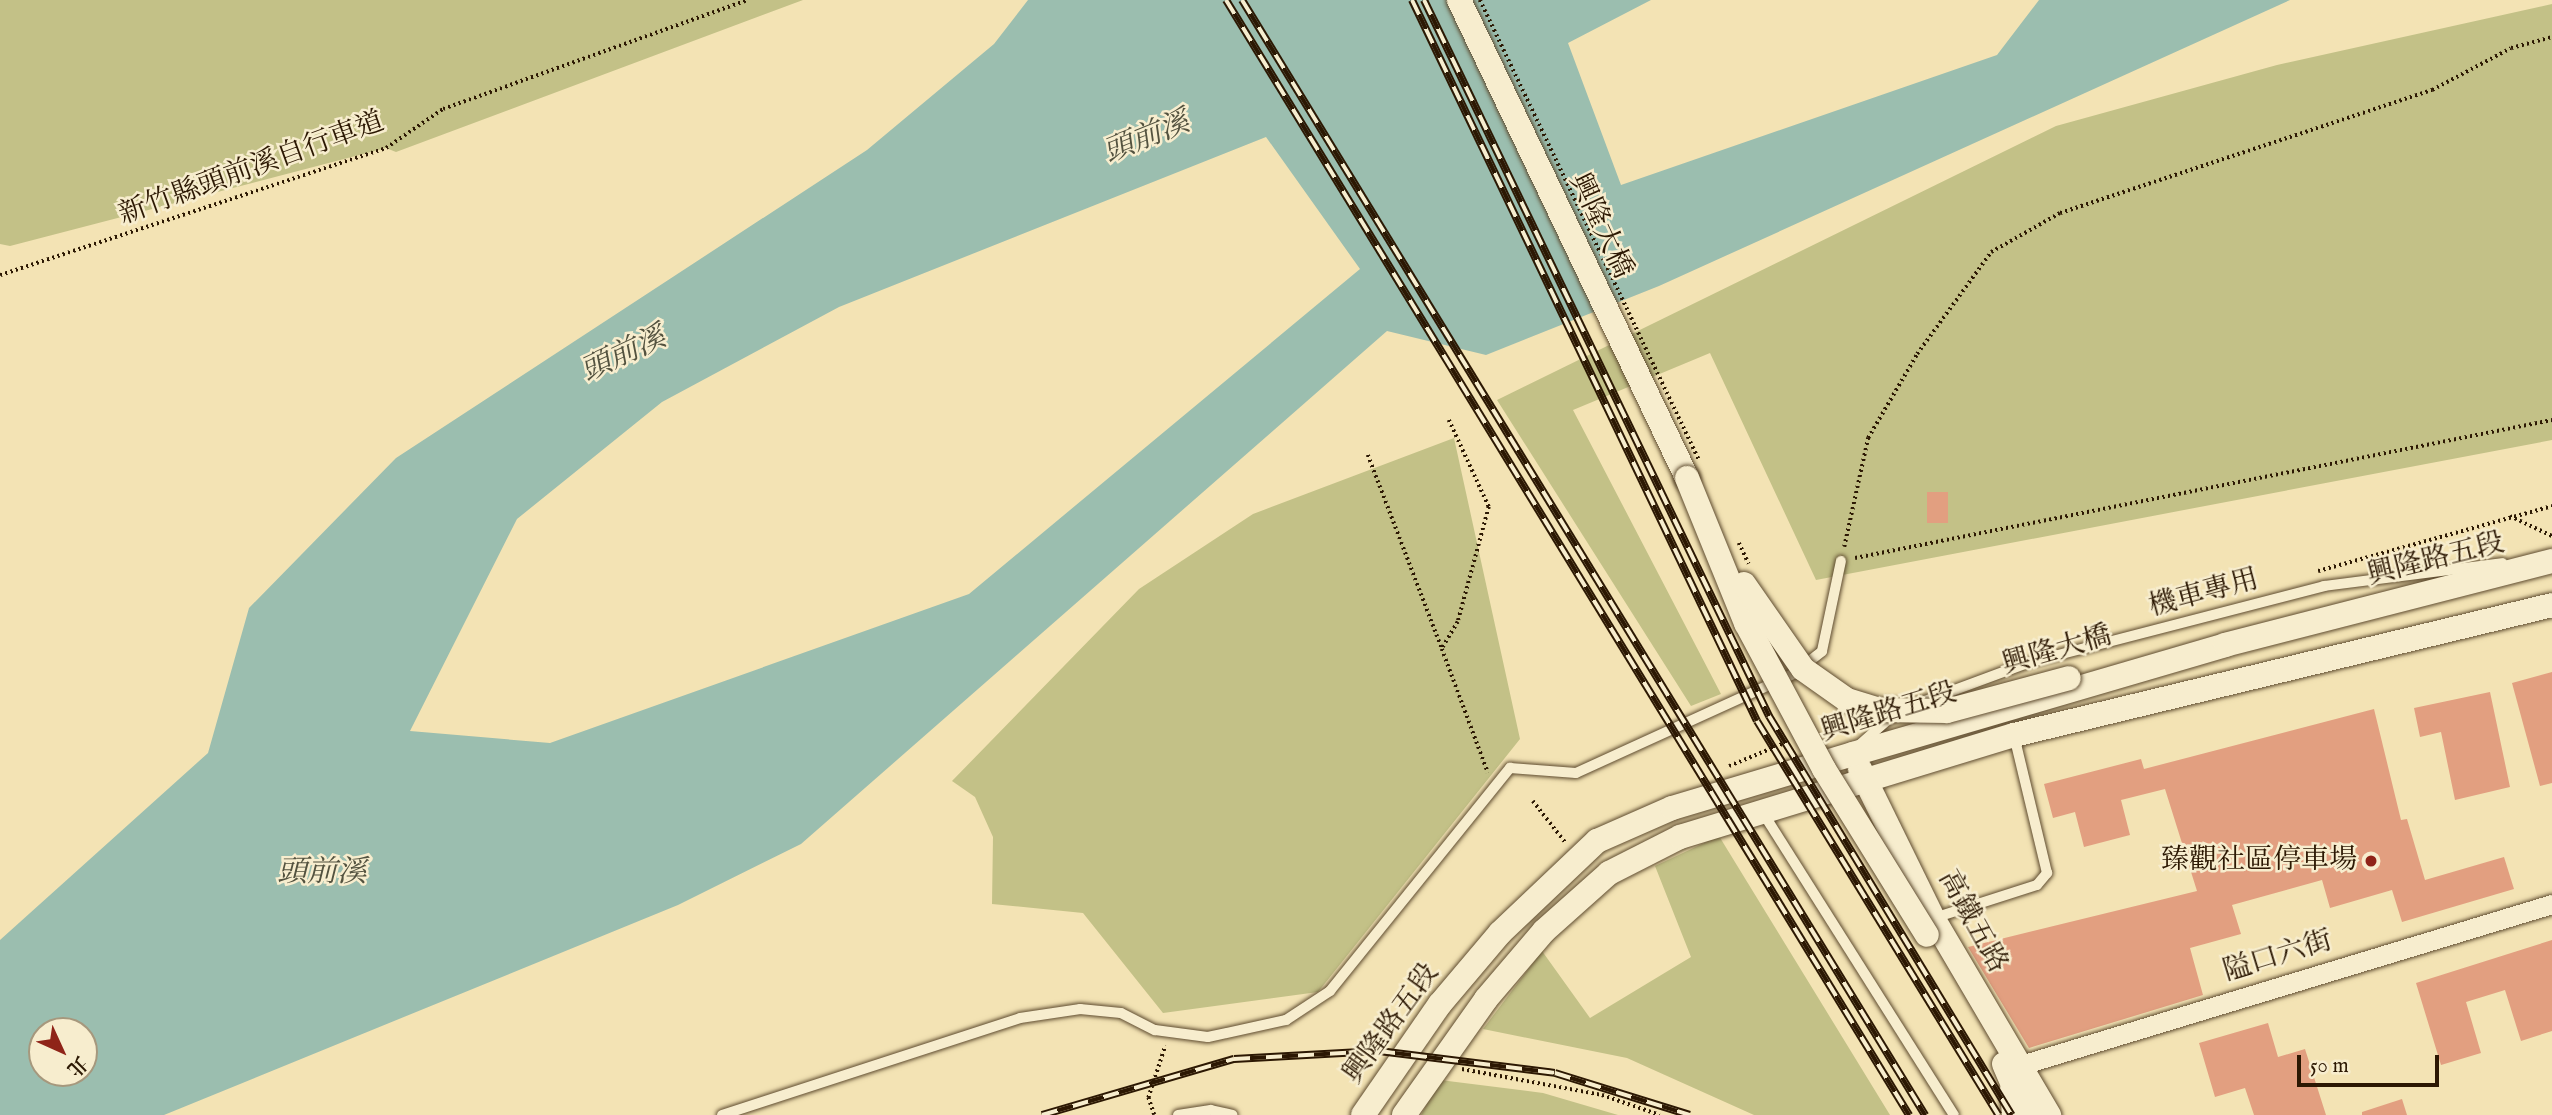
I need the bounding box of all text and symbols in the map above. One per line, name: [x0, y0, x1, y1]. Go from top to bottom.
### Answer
water label: 頭前溪: [1099, 104, 1195, 172]
street label: 新竹縣頭前溪自行車道: [115, 105, 389, 233]
street label: 興隆大橋: [1561, 168, 1639, 284]
water label: 頭前溪: [576, 320, 672, 390]
street label: 興隆路五段: [2364, 527, 2508, 593]
street label: 機車專用: [2146, 563, 2262, 625]
street label: 興隆大橋: [1999, 619, 2115, 683]
street label: 興隆路五段: [1817, 676, 1961, 750]
place label: 臻觀社區停車場: [2161, 844, 2357, 878]
marker: 臻觀社區停車場: [2363, 853, 2379, 869]
water label: 頭前溪: [277, 855, 367, 891]
street label: 高鐵五路: [1930, 865, 2014, 979]
street label: 隘口六街: [2220, 925, 2336, 989]
street label: 興隆路五段: [1337, 957, 1447, 1091]
north arrow: [28, 1017, 98, 1087]
scale bar: [2300, 1042, 2442, 1086]
text: 北: [61, 1050, 92, 1081]
text: 50 m: [2310, 1053, 2349, 1080]

